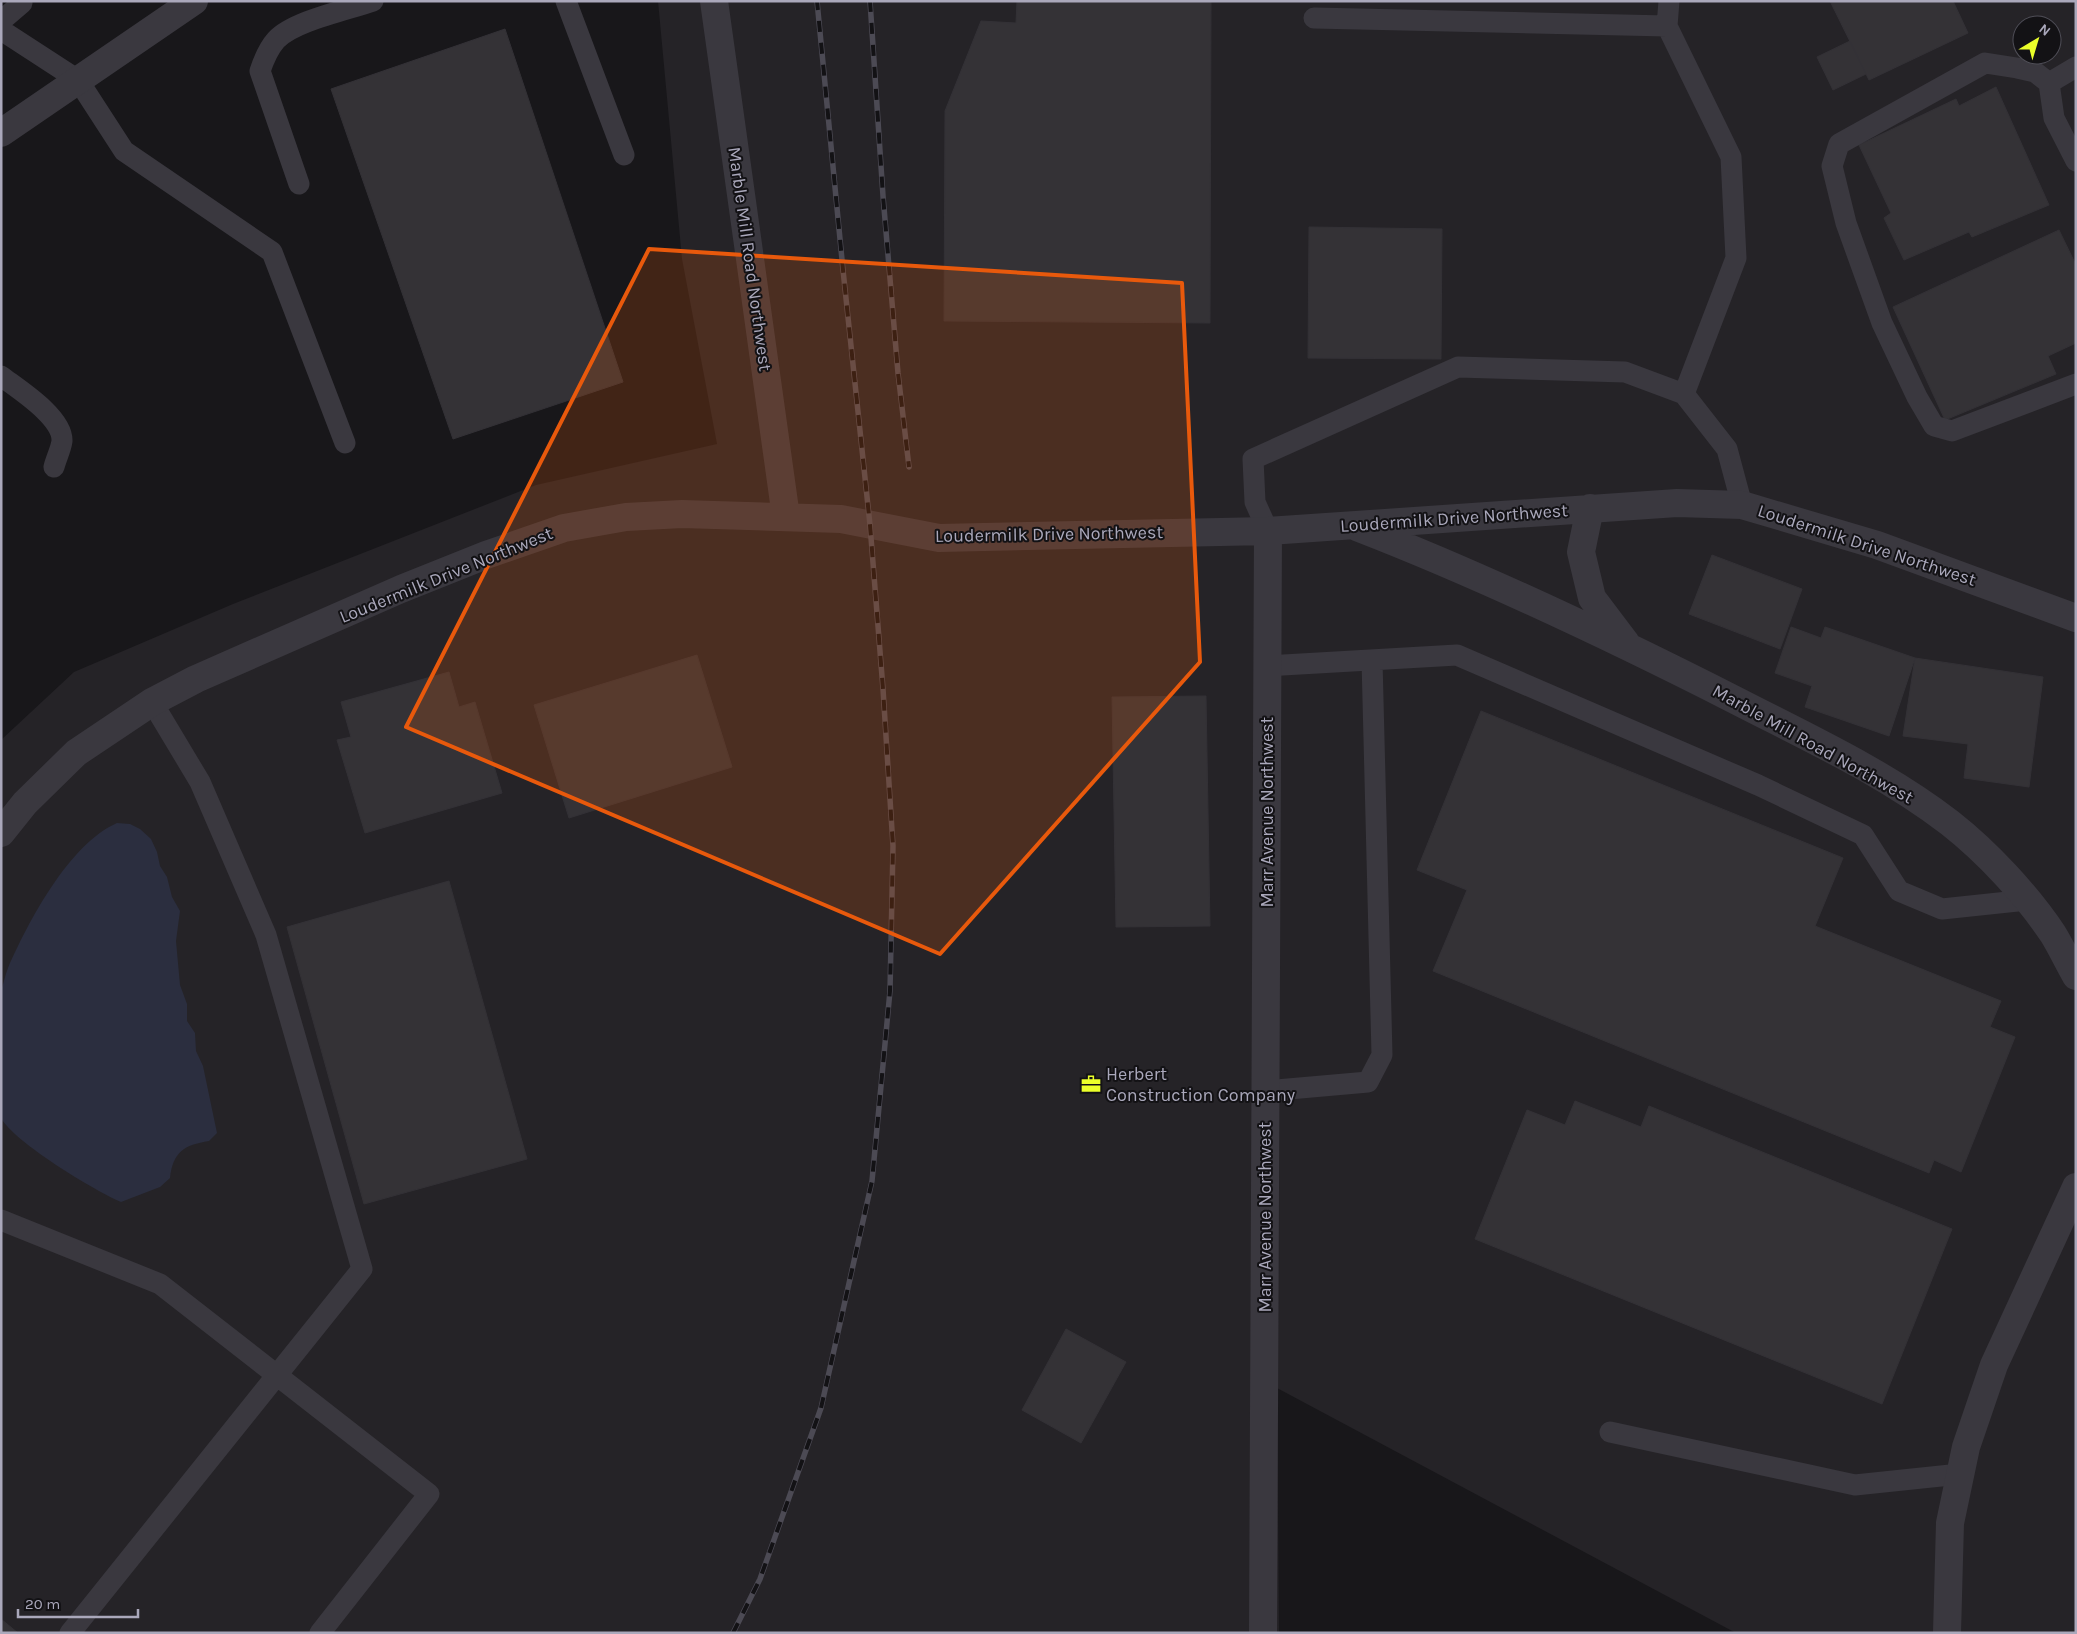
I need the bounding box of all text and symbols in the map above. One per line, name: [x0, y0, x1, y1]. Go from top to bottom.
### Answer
north arrow: [2012, 15, 2062, 65]
text: N: [2036, 20, 2054, 40]
street label: Marble Mill Road Northwest: [723, 145, 777, 373]
street label: Loudermilk Drive Northwest: [1339, 499, 1569, 537]
street label: Loudermilk Drive Northwest: [1755, 499, 1979, 591]
street label: Loudermilk Drive Northwest: [935, 521, 1164, 547]
street label: Loudermilk Drive Northwest: [336, 522, 556, 628]
street label: Marble Mill Road Northwest: [1709, 680, 1918, 809]
street label: Marr Avenue Northwest: [1256, 716, 1278, 907]
place label: Herbert Construction Company: [1106, 1063, 1296, 1106]
office icon: Herbert Construction Company: [1080, 1073, 1102, 1095]
street label: Marr Avenue Northwest: [1254, 1121, 1276, 1312]
scale bar: [18, 1586, 138, 1618]
text: 20 m: [25, 1595, 60, 1613]

